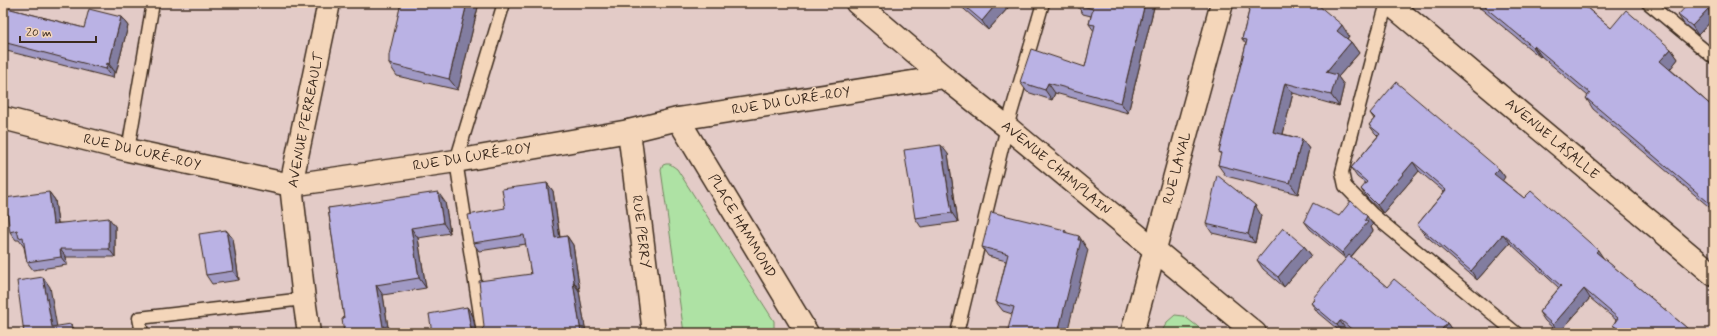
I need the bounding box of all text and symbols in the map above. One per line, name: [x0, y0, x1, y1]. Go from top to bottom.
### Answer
scale bar: [20, 18, 96, 44]
text: 20 m: [26, 25, 52, 41]
street label: AVENUE PERREAULT: [284, 50, 328, 189]
street label: RUE DU CURÉ-ROY: [730, 83, 852, 119]
street label: AVENUE LASALLE: [1501, 94, 1603, 184]
street label: AVENUE CHAMPLAIN: [998, 117, 1114, 219]
street label: RUE DU CURÉ-ROY: [82, 130, 203, 174]
street label: RUE LAVAL: [1159, 130, 1195, 206]
street label: RUE DU CURÉ-ROY: [411, 139, 533, 175]
street label: PLACE HAMMOND: [704, 171, 780, 281]
street label: RUE PERRY: [628, 194, 654, 270]

